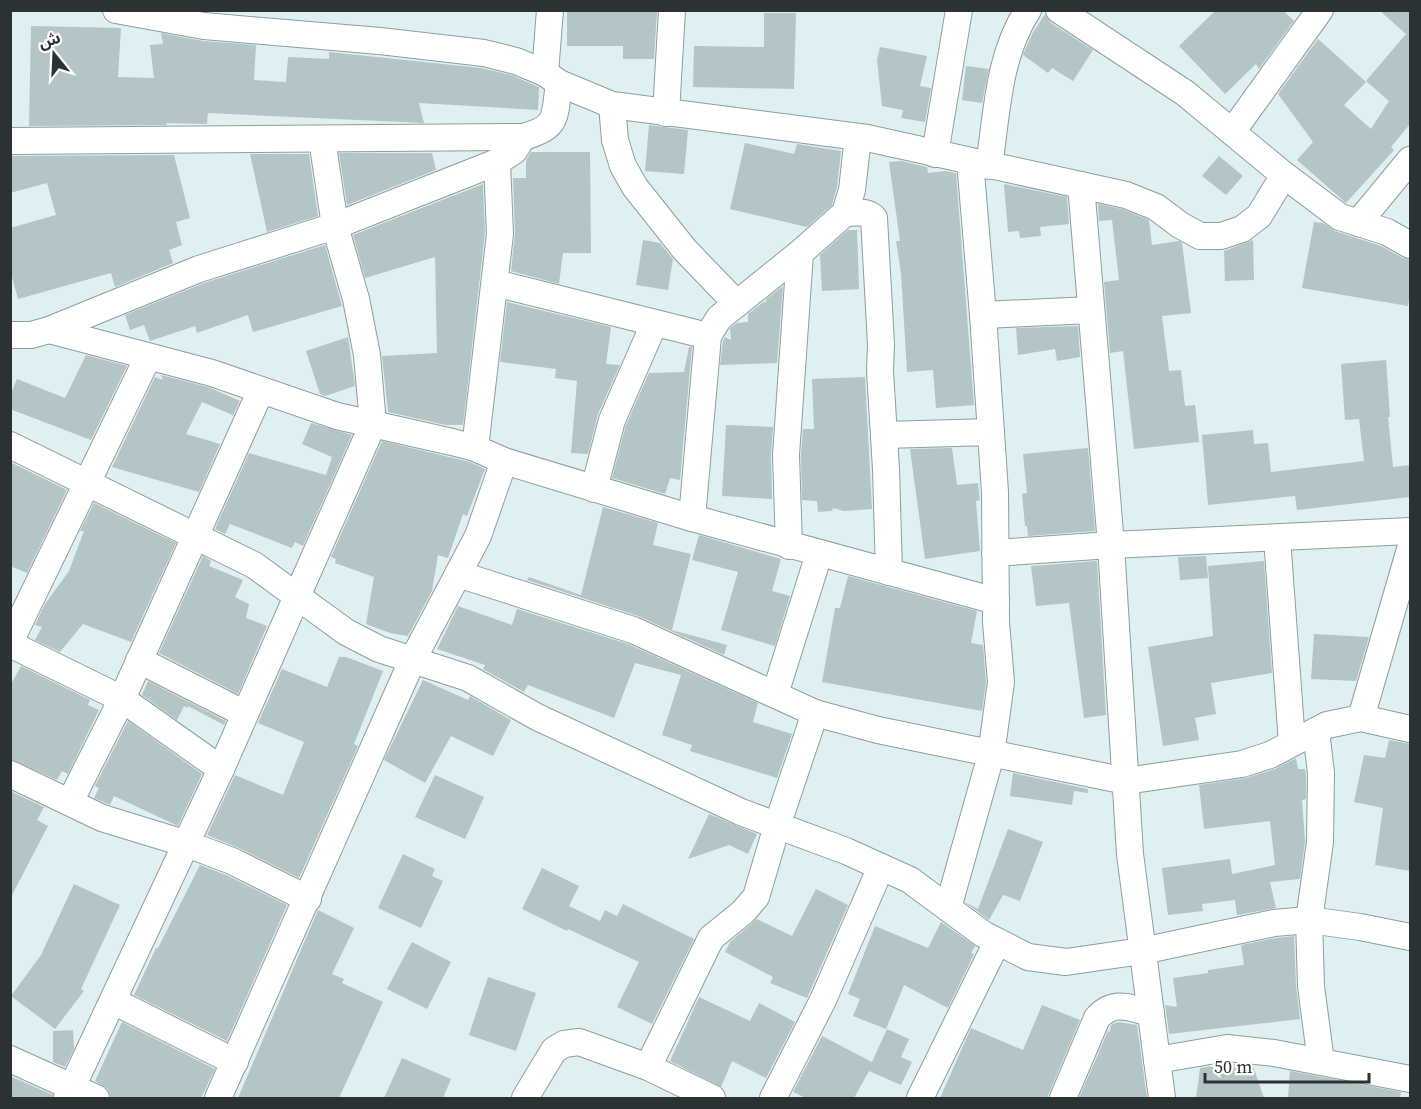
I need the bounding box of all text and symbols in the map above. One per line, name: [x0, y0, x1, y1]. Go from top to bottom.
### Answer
north arrow: [24, 24, 84, 84]
text: ش: [36, 26, 63, 54]
scale bar: [1205, 1046, 1368, 1084]
text: 50 m: [1214, 1054, 1252, 1079]

